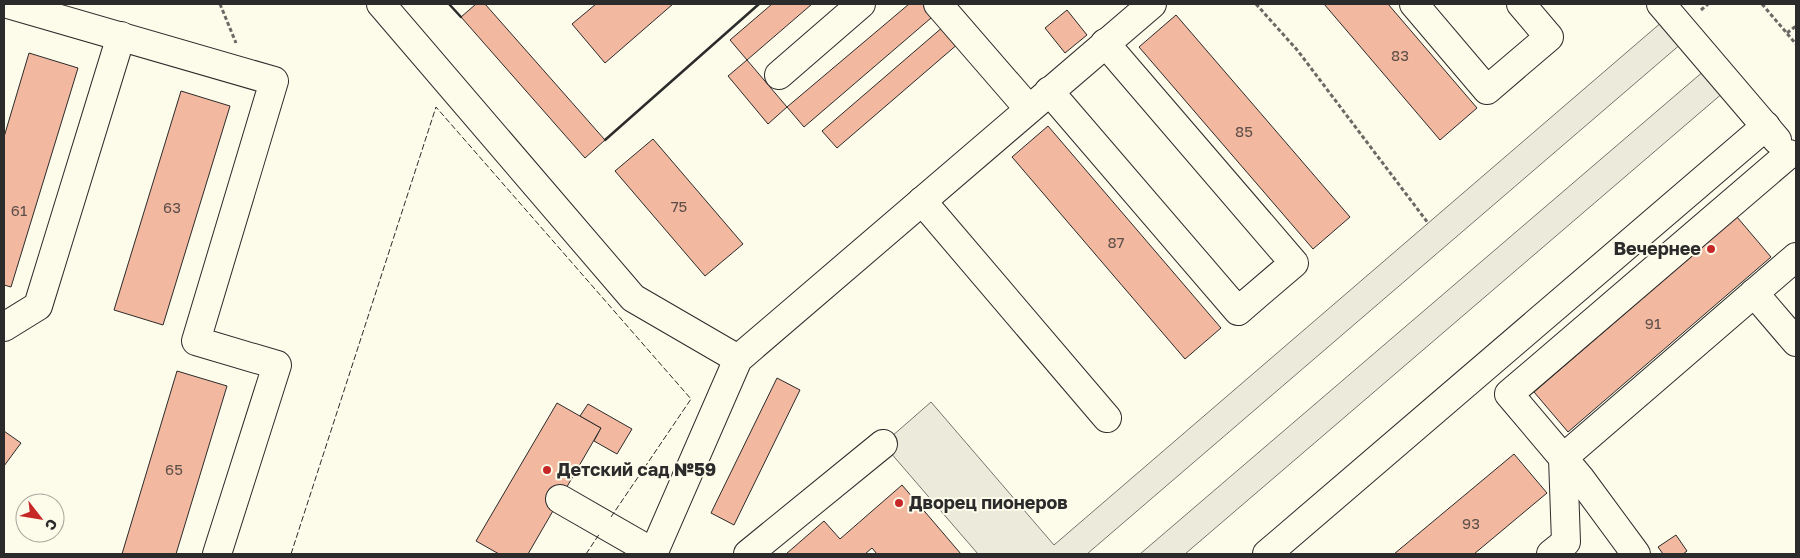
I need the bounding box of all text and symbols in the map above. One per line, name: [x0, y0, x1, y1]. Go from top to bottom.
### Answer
house number: 83: [1391, 46, 1409, 64]
house number: 85: [1235, 122, 1253, 140]
house number: 75: [671, 197, 687, 215]
house number: 63: [163, 198, 181, 216]
house number: 61: [11, 201, 27, 219]
house number: 87: [1107, 233, 1125, 251]
place label: Вечернее: [1613, 237, 1701, 259]
marker: Вечернее: [1705, 243, 1717, 255]
house number: 91: [1645, 314, 1661, 332]
place label: Детский сад №59: [557, 458, 716, 480]
house number: 65: [165, 460, 183, 478]
marker: Детский сад №59: [541, 464, 553, 476]
place label: Дворец пионеров: [909, 491, 1068, 513]
north arrow: [15, 493, 65, 543]
marker: Дворец пионеров: [893, 497, 905, 509]
house number: 93: [1462, 514, 1480, 532]
text: С: [42, 516, 61, 534]

